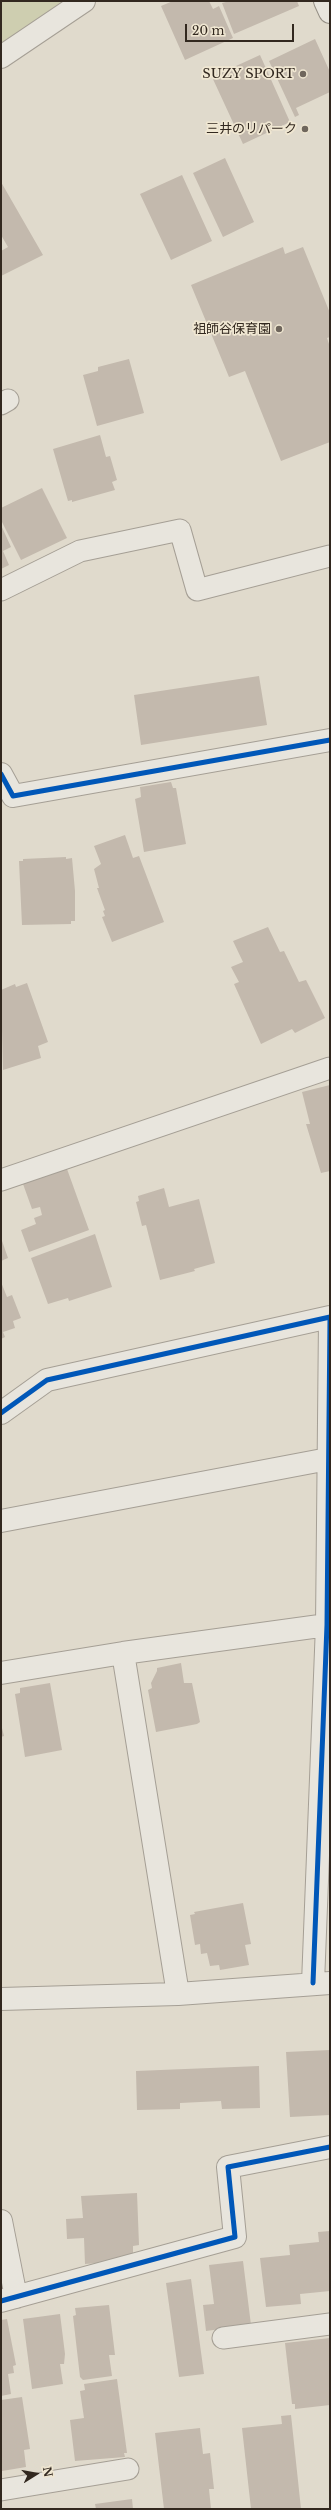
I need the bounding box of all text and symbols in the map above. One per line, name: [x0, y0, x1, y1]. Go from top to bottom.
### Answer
scale bar: [187, 16, 296, 42]
text: 20 m: [192, 23, 224, 38]
place label: SUZY SPORT: [202, 66, 295, 82]
marker: SUZY SPORT: [298, 69, 308, 79]
place label: 三井のリパーク: [206, 121, 297, 137]
marker: 三井のリパーク: [300, 124, 310, 134]
place label: 祖師谷保育園: [193, 321, 271, 337]
marker: 祖師谷保育園: [274, 324, 284, 334]
north arrow: [16, 2454, 56, 2494]
text: N: [40, 2465, 56, 2478]

